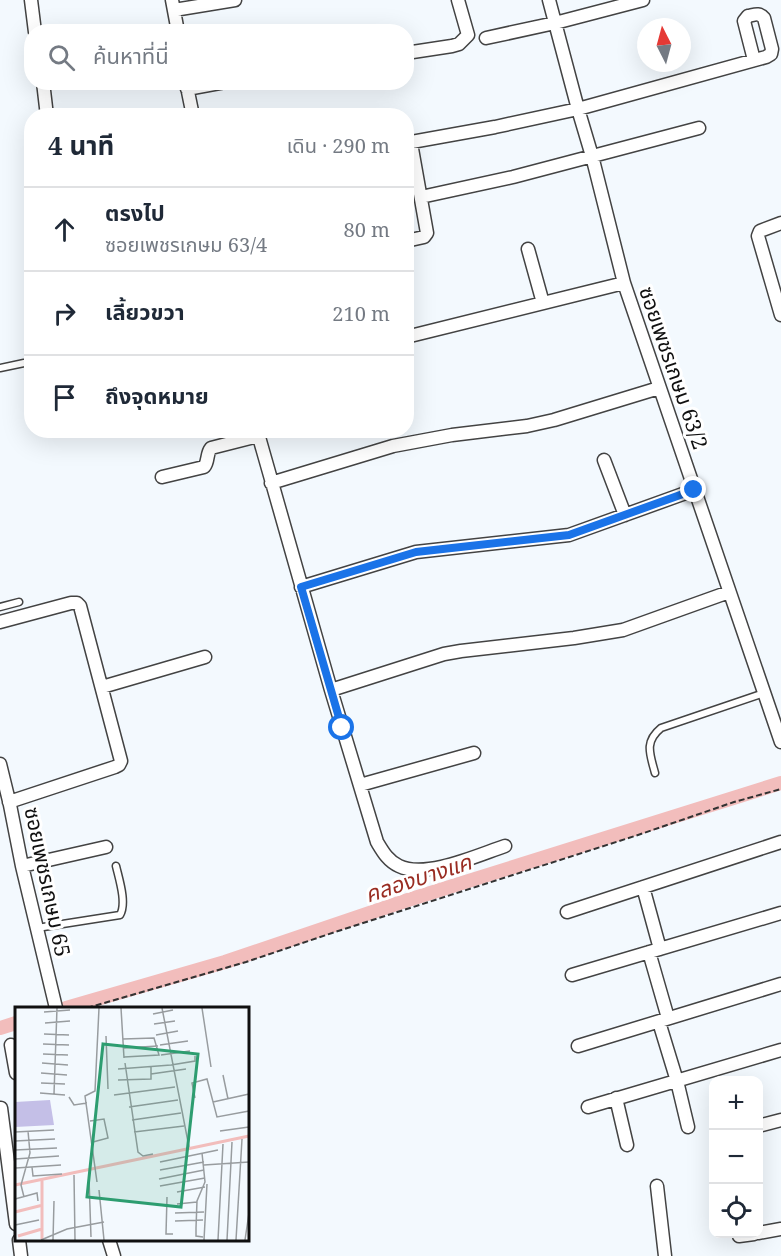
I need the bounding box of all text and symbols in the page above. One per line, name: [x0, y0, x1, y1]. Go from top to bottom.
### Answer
north arrow: [637, 18, 691, 72]
search box: [24, 24, 414, 90]
text: ค้นหาที่นี่: [93, 40, 169, 70]
icon: search: [45, 41, 78, 74]
text: 4 นาที: [48, 127, 114, 163]
text: เดิน · 290 m: [287, 132, 390, 159]
text: ตรงไป: [105, 197, 165, 227]
icon: ahead: [48, 213, 81, 246]
text: 80 m: [344, 216, 390, 243]
text: ซอยเพชรเกษม 63/4: [105, 231, 267, 258]
street label: ซอยเพชรเกษม 63/2: [633, 283, 715, 453]
text: เลี้ยวขวา: [105, 296, 185, 326]
icon: right: [48, 297, 81, 330]
text: 210 m: [332, 300, 390, 327]
text: ถึงจุดหมาย: [105, 380, 209, 410]
icon: arrive: [48, 381, 81, 414]
route end: [680, 476, 706, 502]
route start: [328, 714, 354, 740]
street label: ซอยเพชรเกษม 65: [18, 804, 78, 959]
water label: คลองบางแค: [361, 845, 476, 908]
inset map: [15, 1007, 249, 1241]
map controls: [709, 1076, 763, 1238]
button: +: [709, 1076, 763, 1130]
button: −: [709, 1130, 763, 1184]
button: locate: [709, 1184, 763, 1238]

